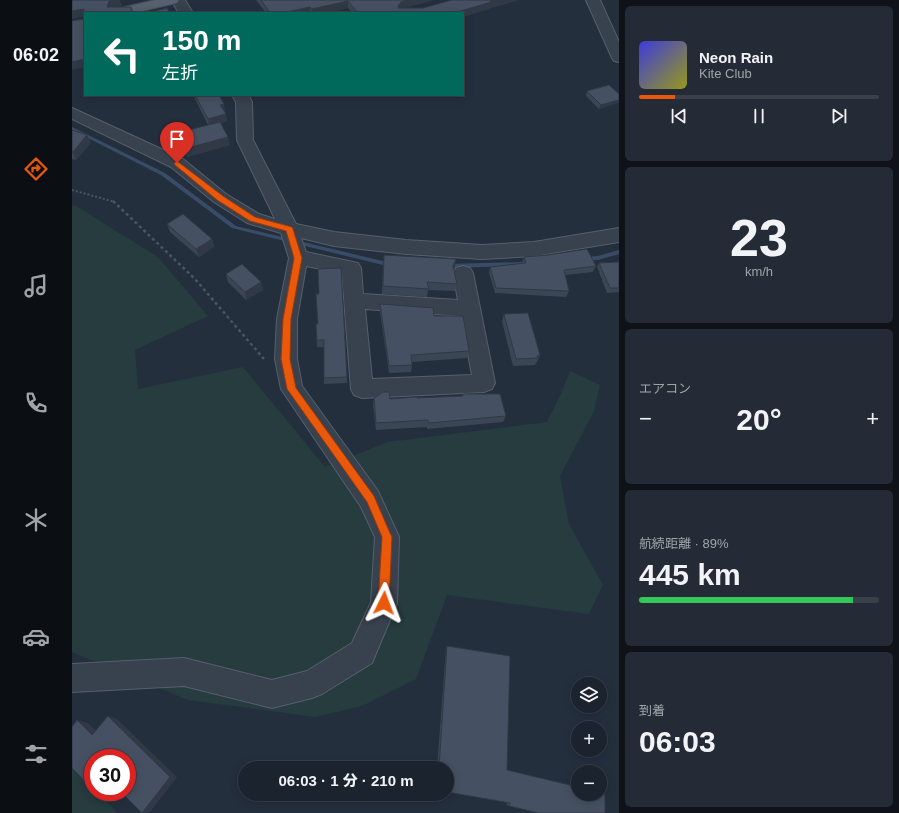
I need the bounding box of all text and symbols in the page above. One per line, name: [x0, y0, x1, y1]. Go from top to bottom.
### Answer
text: 150 m: [162, 25, 241, 56]
icon: left: [96, 28, 148, 80]
text: 06:02: [13, 45, 59, 65]
text: Neon Rain: [699, 49, 773, 66]
text: 左折: [162, 63, 198, 83]
text: Kite Club: [699, 66, 752, 81]
icon: previous: [668, 105, 690, 127]
icon: pause: [748, 105, 770, 127]
icon: next: [828, 105, 850, 127]
pin: [160, 122, 194, 163]
icon: arrive: [166, 128, 188, 150]
icon: directions: [22, 155, 50, 183]
text: 23: [730, 209, 788, 267]
text: km/h: [745, 264, 773, 279]
icon: music: [22, 272, 50, 300]
text: エアコン: [639, 381, 691, 396]
icon: phone: [22, 389, 50, 417]
text: 20°: [736, 403, 782, 436]
text: −: [639, 406, 652, 431]
text: +: [866, 406, 879, 431]
icon: climate: [22, 506, 50, 534]
text: 航続距離 · 89%: [639, 536, 729, 551]
text: 445 km: [639, 558, 741, 591]
position arrow: [363, 582, 405, 624]
icon: car: [22, 623, 50, 651]
map controls: [571, 677, 607, 801]
button: layers: [571, 677, 607, 713]
text: 到着: [639, 703, 665, 718]
button: +: [571, 721, 607, 757]
text: 06:03: [639, 725, 716, 758]
icon: filters: [22, 740, 50, 768]
speed limit sign: 30: [84, 749, 136, 801]
button: −: [571, 765, 607, 801]
text: 06:03 · 1 分 · 210 m: [278, 772, 414, 789]

